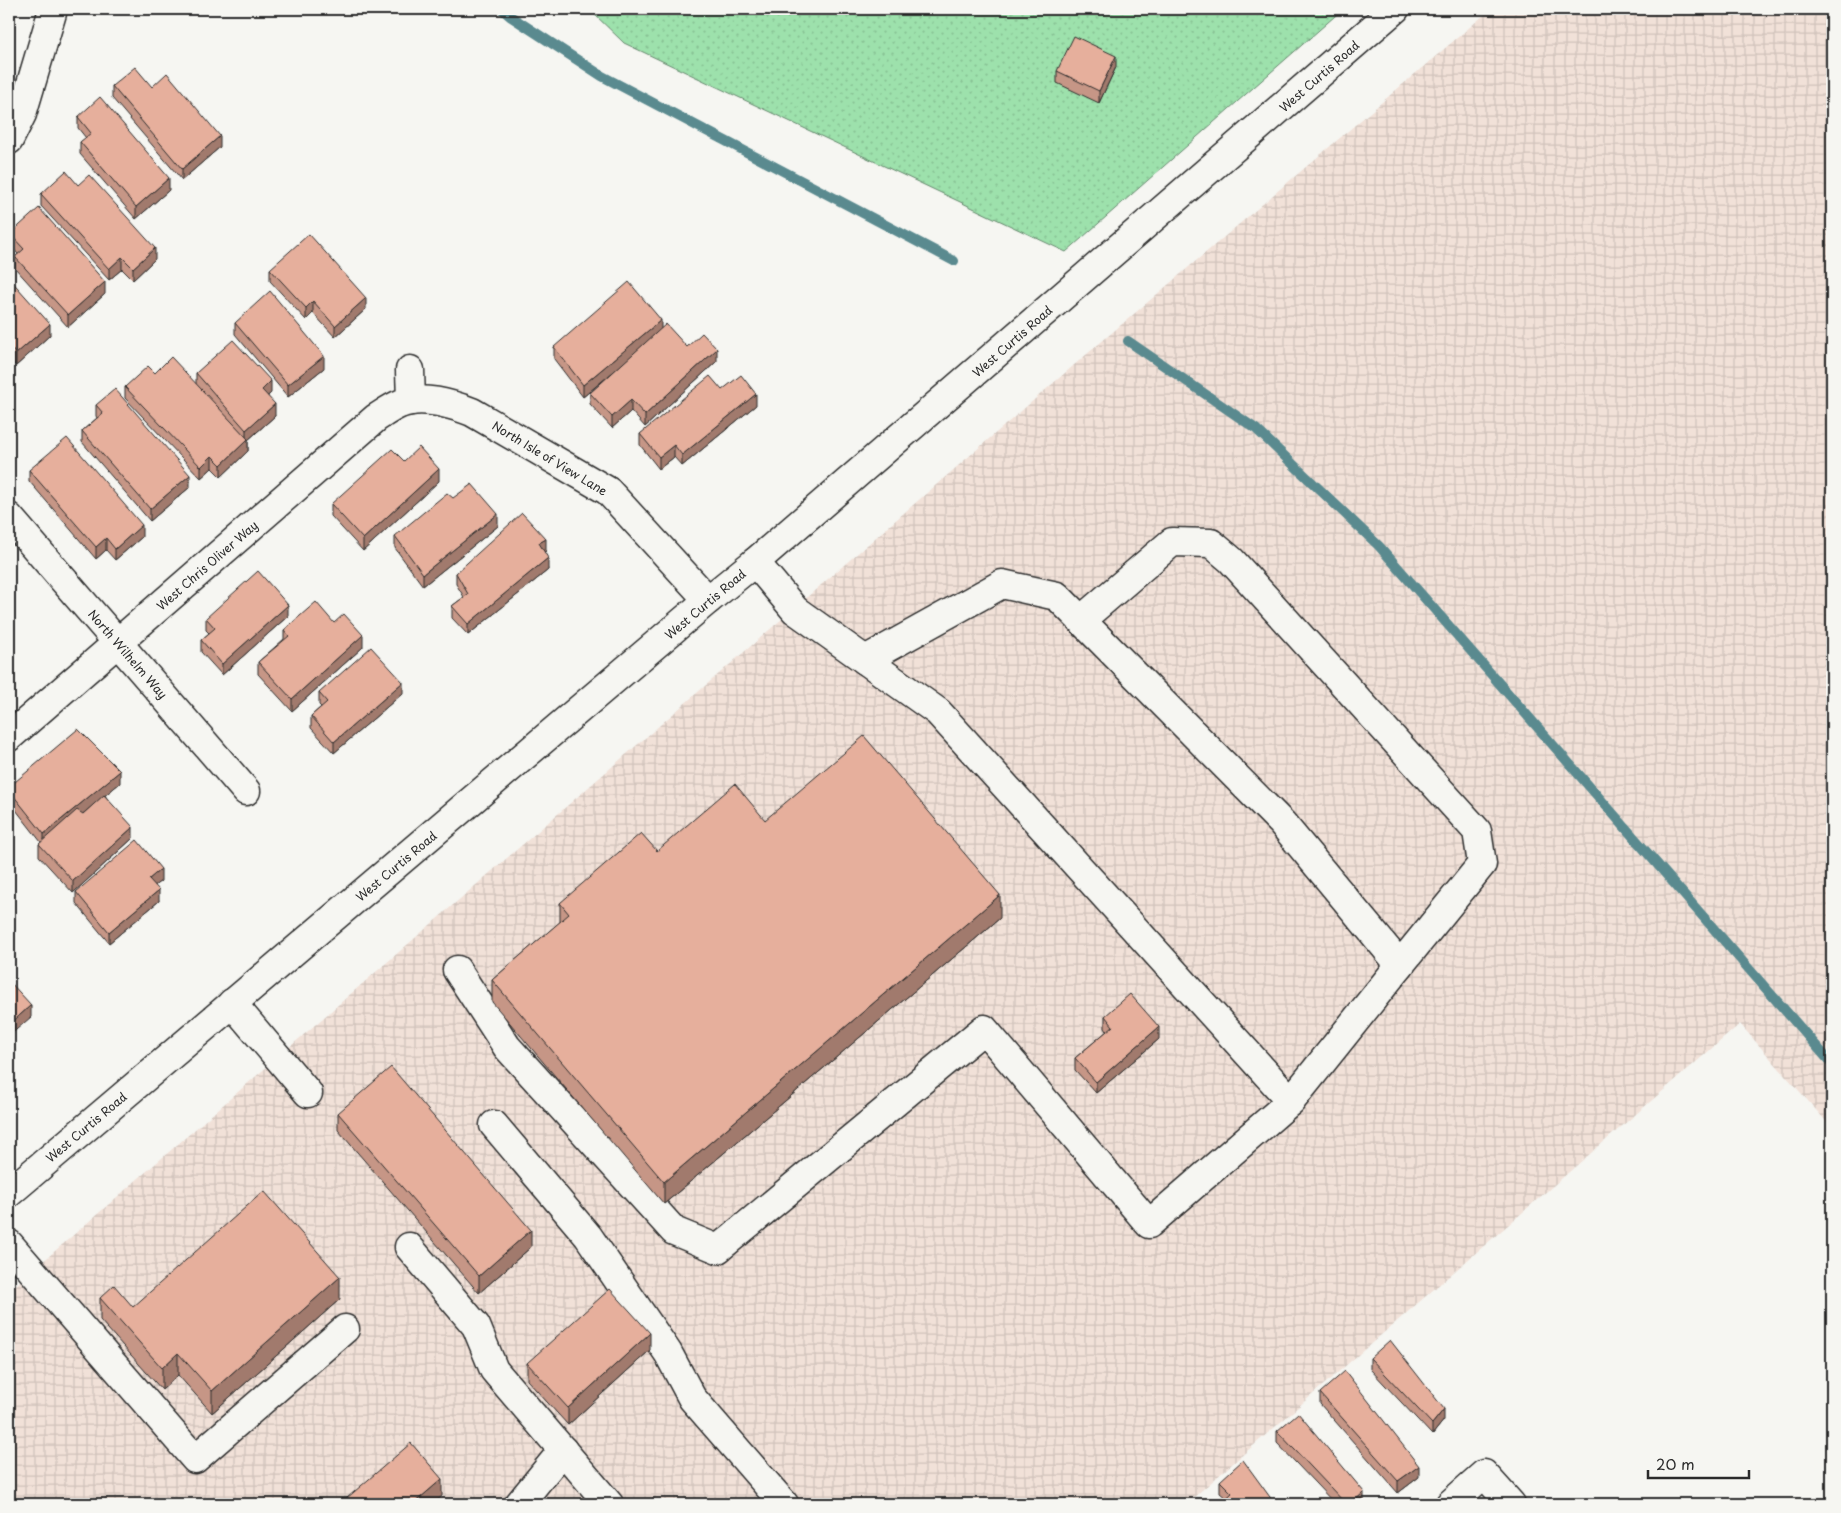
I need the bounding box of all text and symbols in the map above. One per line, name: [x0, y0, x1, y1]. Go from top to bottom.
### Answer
street label: West Curtis Road: [1275, 36, 1363, 116]
street label: West Curtis Road: [968, 301, 1056, 381]
street label: North Isle of View Lane: [489, 416, 611, 500]
street label: West Chris Oliver Way: [152, 516, 262, 614]
street label: West Curtis Road: [660, 565, 750, 643]
street label: North Wilhelm Way: [84, 605, 172, 703]
street label: West Curtis Road: [351, 827, 441, 905]
street label: West Curtis Road: [41, 1088, 131, 1166]
scale bar: [1648, 1448, 1750, 1480]
text: 20 m: [1656, 1452, 1695, 1475]

